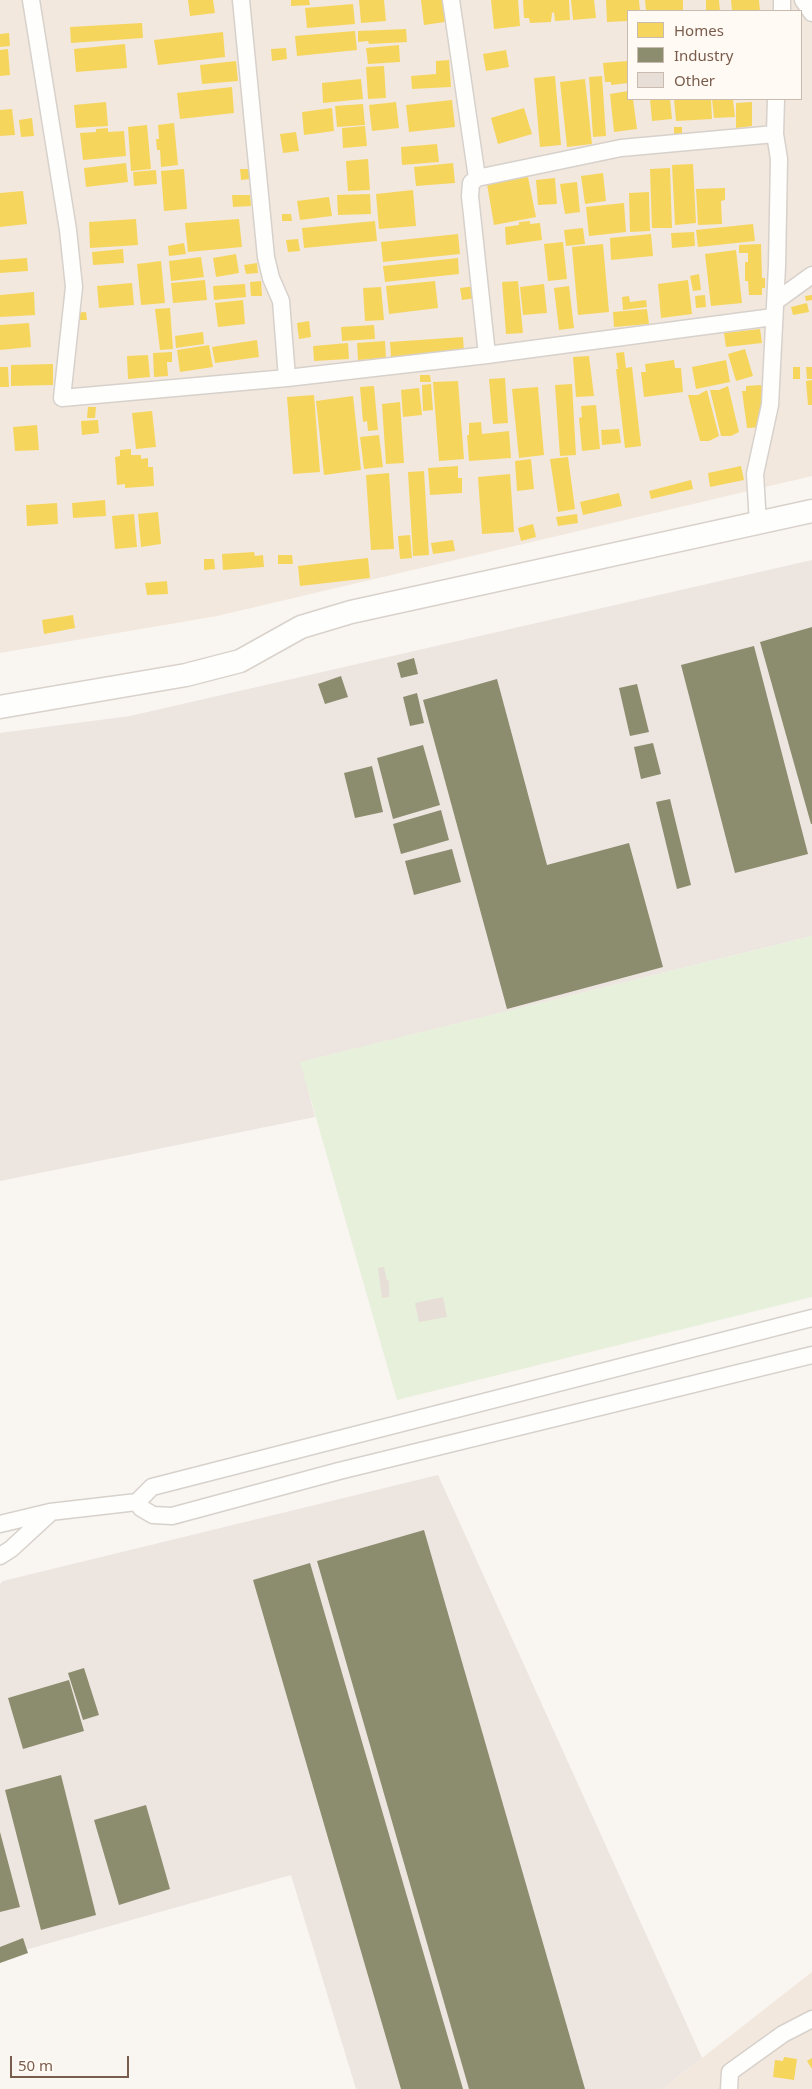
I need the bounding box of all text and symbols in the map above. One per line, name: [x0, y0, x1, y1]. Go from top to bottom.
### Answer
legend: [627, 10, 802, 100]
text: Homes: [674, 20, 724, 40]
text: Industry: [674, 45, 733, 65]
text: Other: [674, 70, 715, 90]
scale bar: [12, 2046, 131, 2078]
text: 50 m: [18, 2055, 53, 2075]

